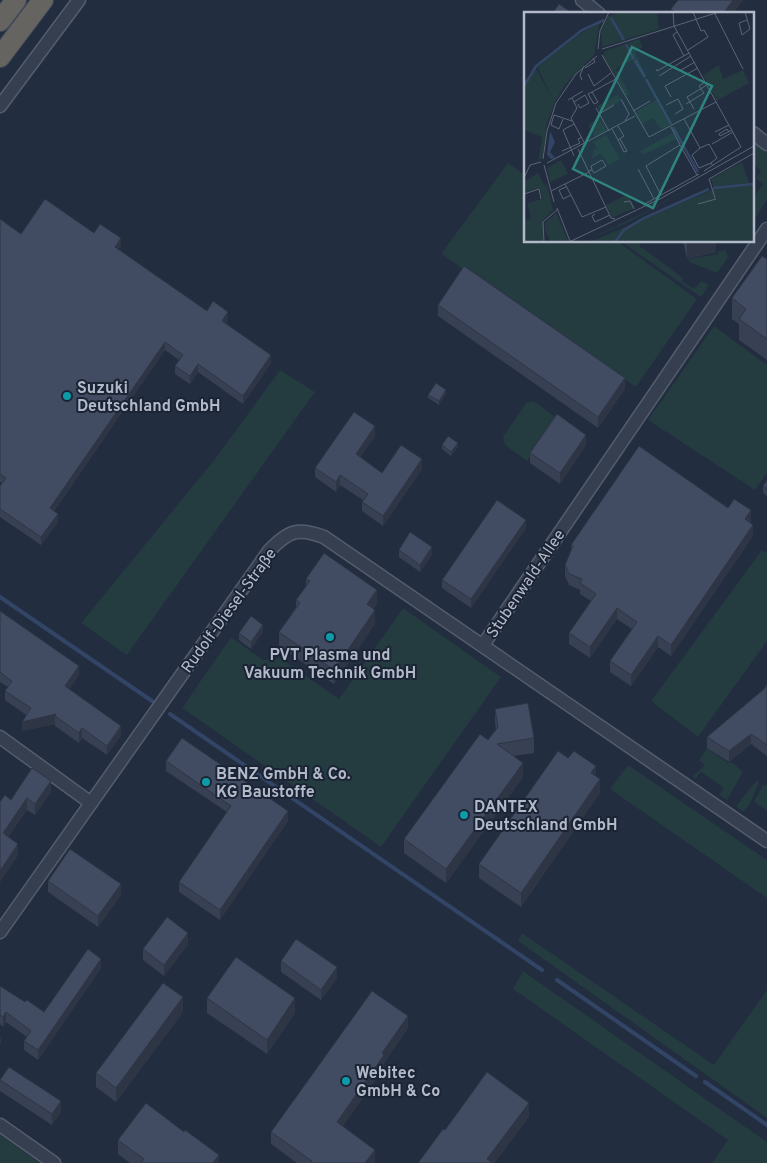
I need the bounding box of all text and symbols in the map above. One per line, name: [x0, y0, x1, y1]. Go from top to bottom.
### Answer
inset map: [524, 12, 754, 242]
place label: Suzuki Deutschland GmbH: [77, 379, 221, 417]
marker: Suzuki Deutschland GmbH: [61, 390, 73, 402]
street label: Stubenwald-Allee: [483, 526, 570, 642]
street label: Rudolf-Diesel-Straße: [178, 545, 282, 677]
marker: PVT Plasma und Vakuum Technik GmbH: [324, 631, 336, 643]
place label: PVT Plasma und Vakuum Technik GmbH: [244, 646, 416, 684]
place label: BENZ GmbH & Co. KG Baustoffe: [216, 765, 351, 803]
marker: BENZ GmbH & Co. KG Baustoffe: [200, 776, 212, 788]
place label: DANTEX Deutschland GmbH: [474, 798, 618, 836]
marker: DANTEX Deutschland GmbH: [458, 809, 470, 821]
place label: Webitec GmbH & Co: [356, 1064, 440, 1102]
marker: Webitec GmbH & Co: [340, 1075, 352, 1087]

